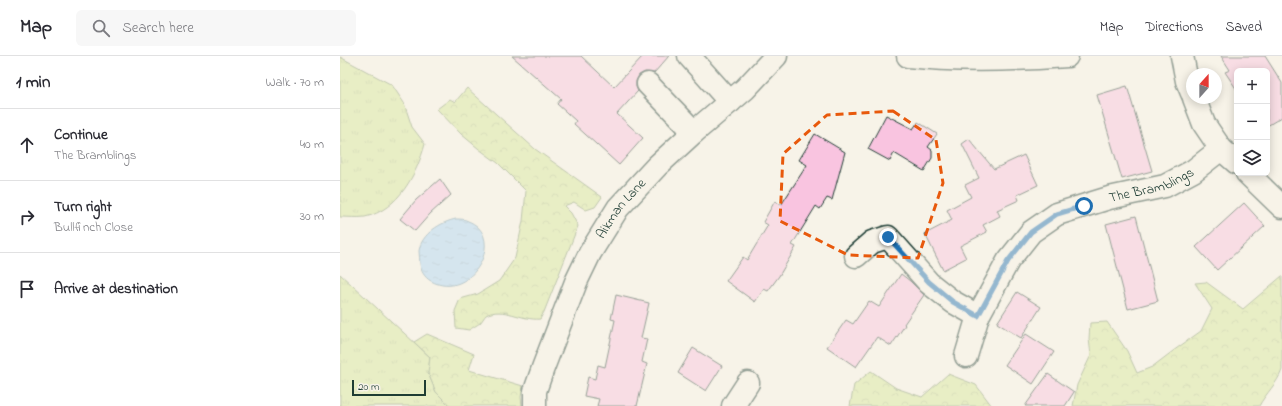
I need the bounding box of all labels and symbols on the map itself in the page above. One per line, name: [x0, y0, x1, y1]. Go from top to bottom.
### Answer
north arrow: [1186, 68, 1222, 104]
street label: The Bramblings: [1107, 162, 1198, 208]
street label: Aikman Lane: [591, 173, 652, 243]
route start: [1075, 197, 1093, 215]
route end: [879, 228, 897, 246]
scale bar: [352, 378, 426, 397]

